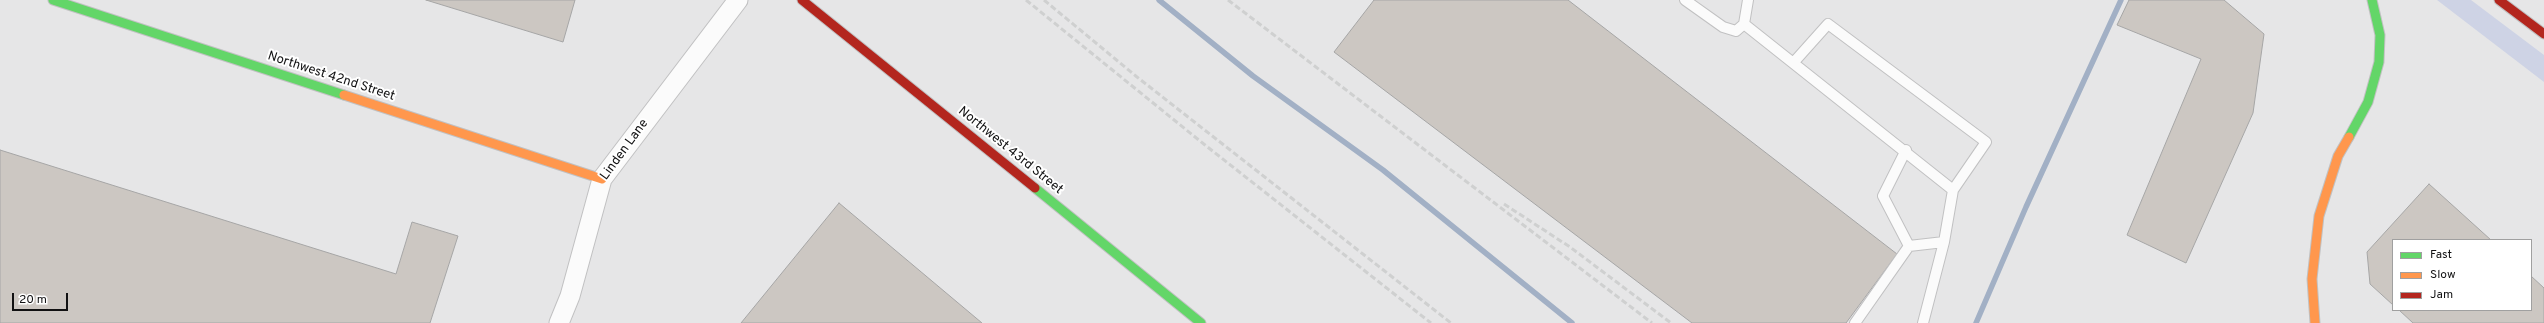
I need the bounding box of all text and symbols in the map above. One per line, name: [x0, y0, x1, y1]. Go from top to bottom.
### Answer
street label: Northwest 42nd Street: [265, 49, 397, 105]
street label: Northwest 43rd Street: [954, 104, 1066, 198]
street label: Linden Lane: [598, 116, 652, 184]
legend: [2392, 239, 2532, 311]
text: Fast: [2430, 247, 2452, 263]
text: Slow: [2430, 267, 2456, 283]
scale bar: [14, 285, 70, 311]
text: Jam: [2430, 287, 2453, 303]
text: 20 m: [19, 292, 47, 308]

